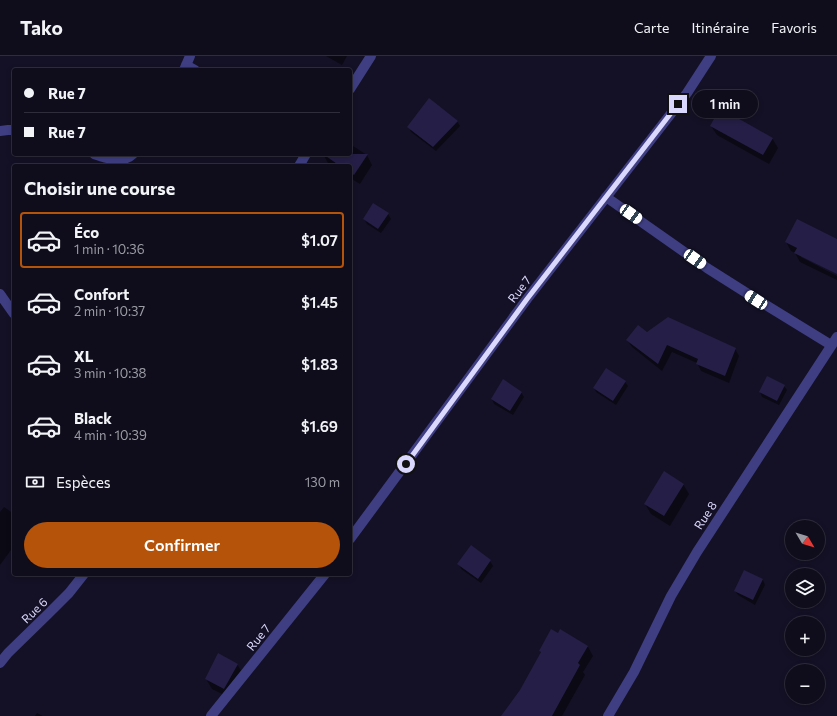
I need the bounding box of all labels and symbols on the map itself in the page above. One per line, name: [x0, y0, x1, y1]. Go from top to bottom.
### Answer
callout: 1 min: [692, 90, 758, 118]
route end: [669, 95, 687, 113]
car: [618, 202, 644, 226]
car: [682, 247, 708, 271]
street label: Rue 7: [504, 273, 534, 305]
car: [743, 288, 769, 312]
route start: [397, 455, 415, 473]
street label: Rue 8: [691, 498, 719, 532]
north arrow: [785, 520, 825, 560]
street label: Rue 6: [18, 594, 50, 626]
street label: Rue 7: [243, 621, 273, 653]

